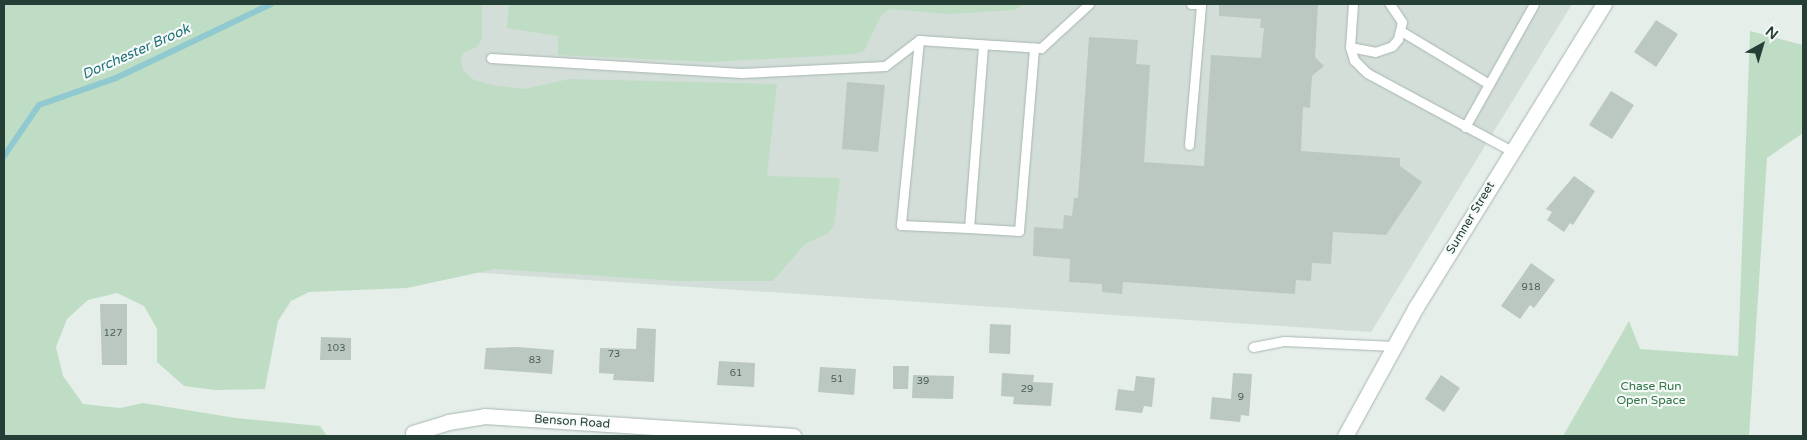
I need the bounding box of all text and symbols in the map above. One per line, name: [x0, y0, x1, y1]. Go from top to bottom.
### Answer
north arrow: [1737, 20, 1787, 70]
water label: Dorchester Brook: [80, 21, 192, 83]
text: N: [1762, 23, 1781, 43]
street label: Sumner Street: [1444, 179, 1498, 257]
house number: 918: [1522, 282, 1540, 294]
house number: 127: [104, 328, 122, 340]
house number: 103: [327, 343, 345, 355]
house number: 73: [608, 349, 620, 361]
house number: 83: [529, 355, 541, 367]
house number: 61: [730, 368, 742, 380]
house number: 51: [831, 374, 843, 386]
house number: 39: [917, 376, 929, 388]
park label: Chase Run Open Space: [1616, 380, 1686, 408]
house number: 29: [1021, 384, 1033, 396]
house number: 9: [1238, 392, 1244, 404]
street label: Benson Road: [534, 412, 610, 432]

